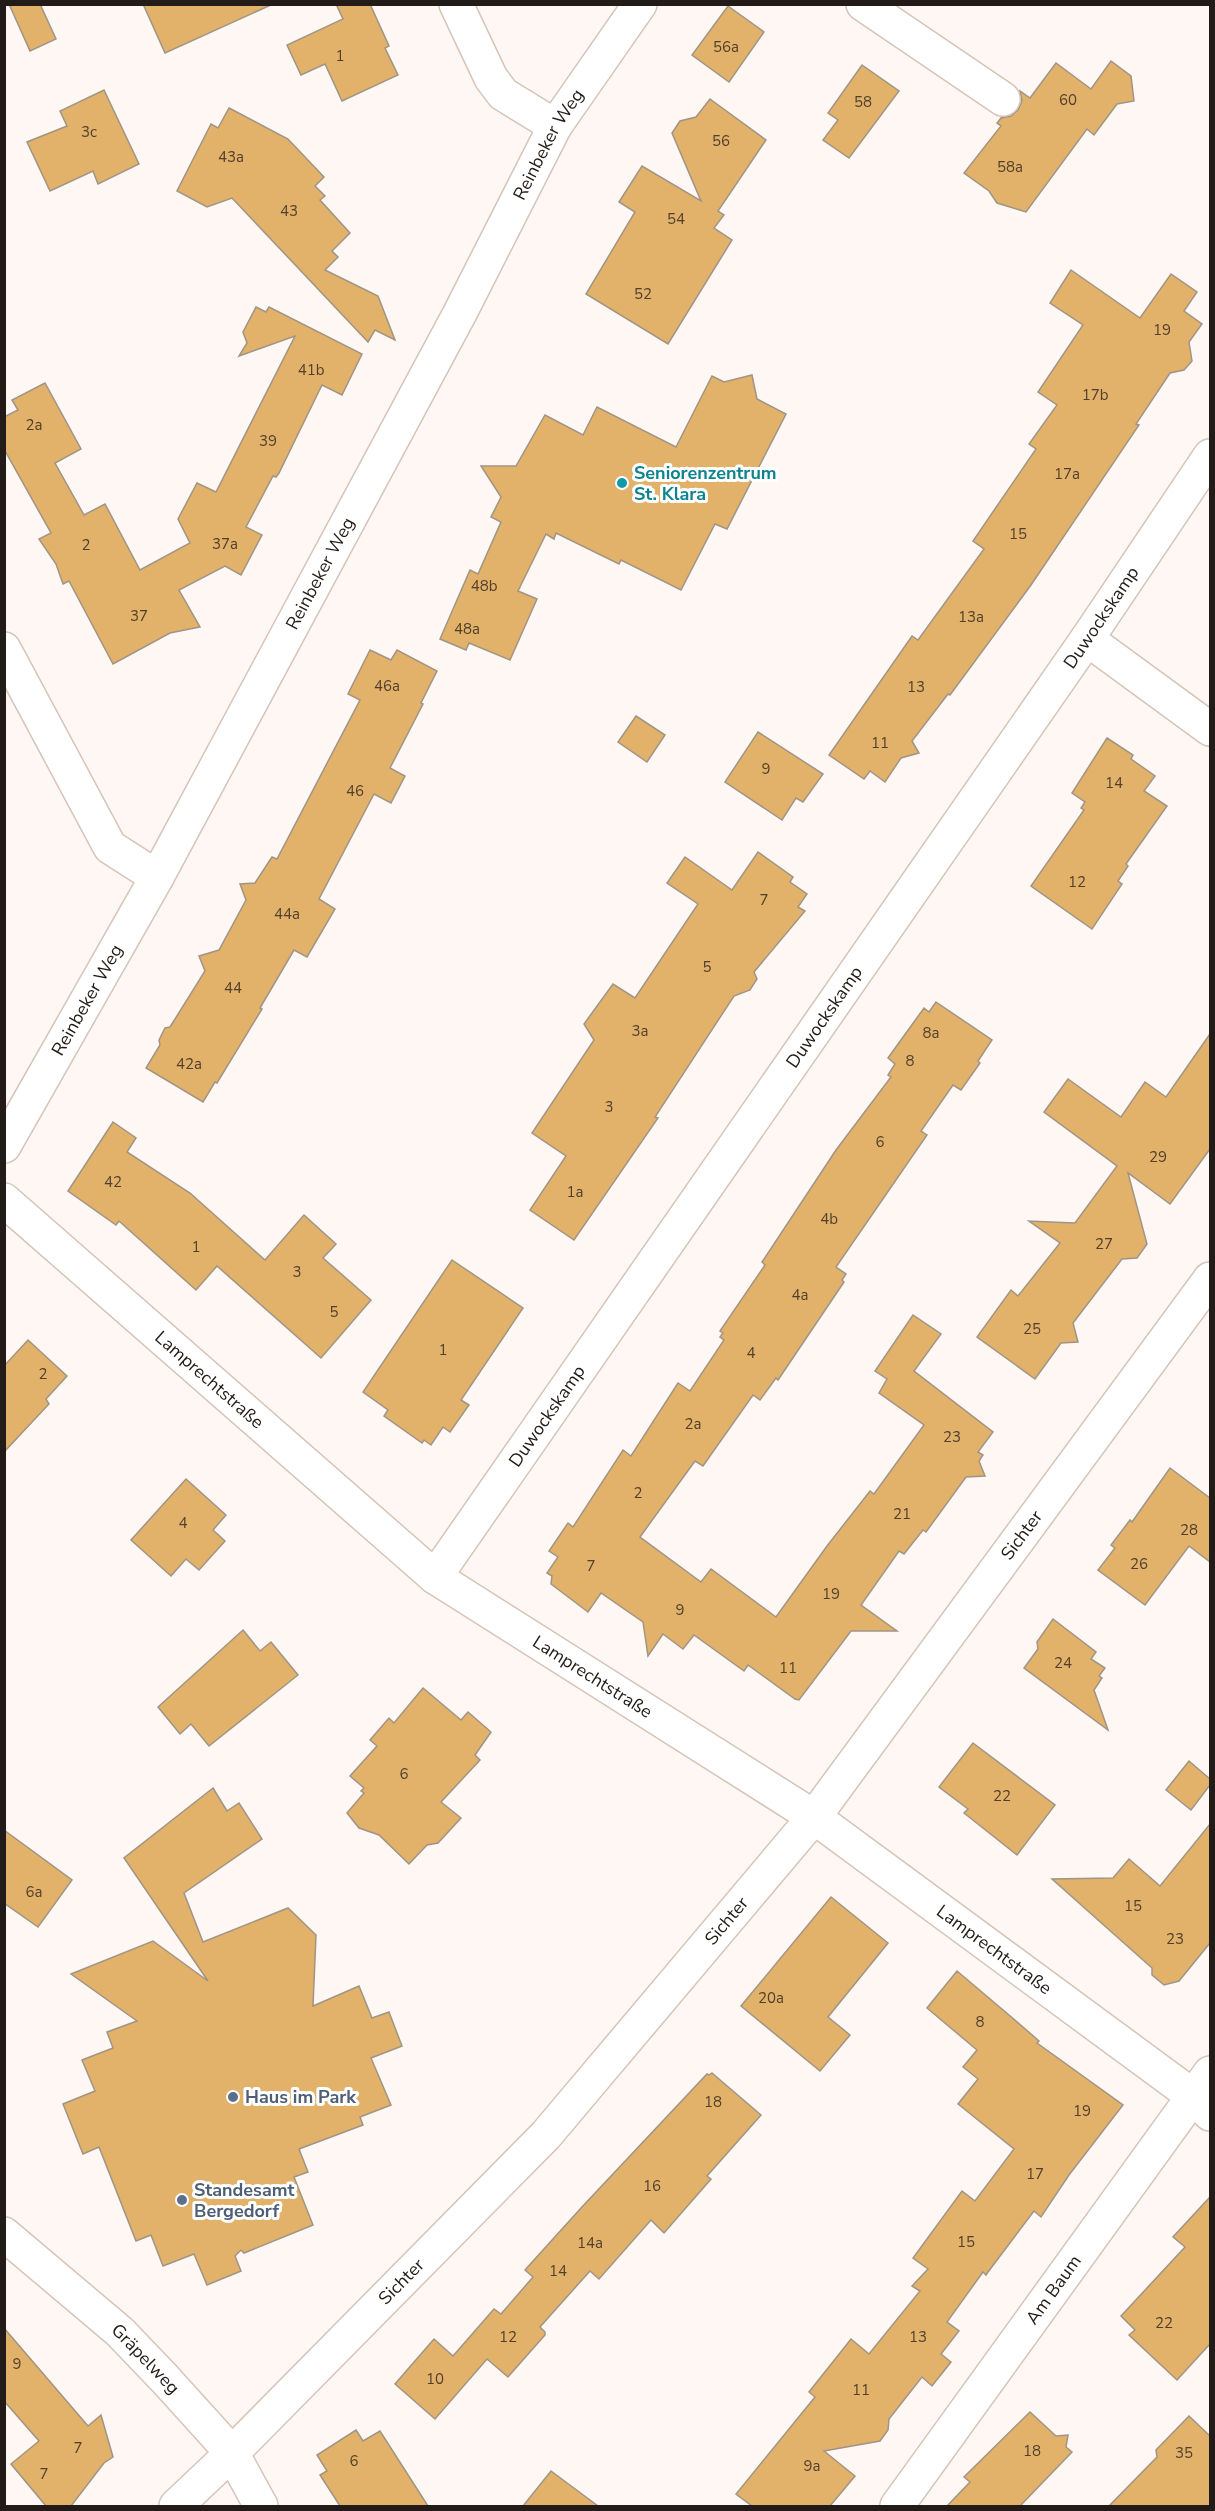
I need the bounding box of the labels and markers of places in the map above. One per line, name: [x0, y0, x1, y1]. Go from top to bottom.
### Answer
place label: Seniorenzentrum St. Klara: [634, 461, 777, 506]
marker: Seniorenzentrum St. Klara: [615, 476, 629, 490]
place label: Haus im Park: [245, 2085, 356, 2109]
marker: Haus im Park: [226, 2090, 240, 2104]
place label: Standesamt Bergedorf: [194, 2178, 295, 2223]
marker: Standesamt Bergedorf: [175, 2193, 189, 2207]

